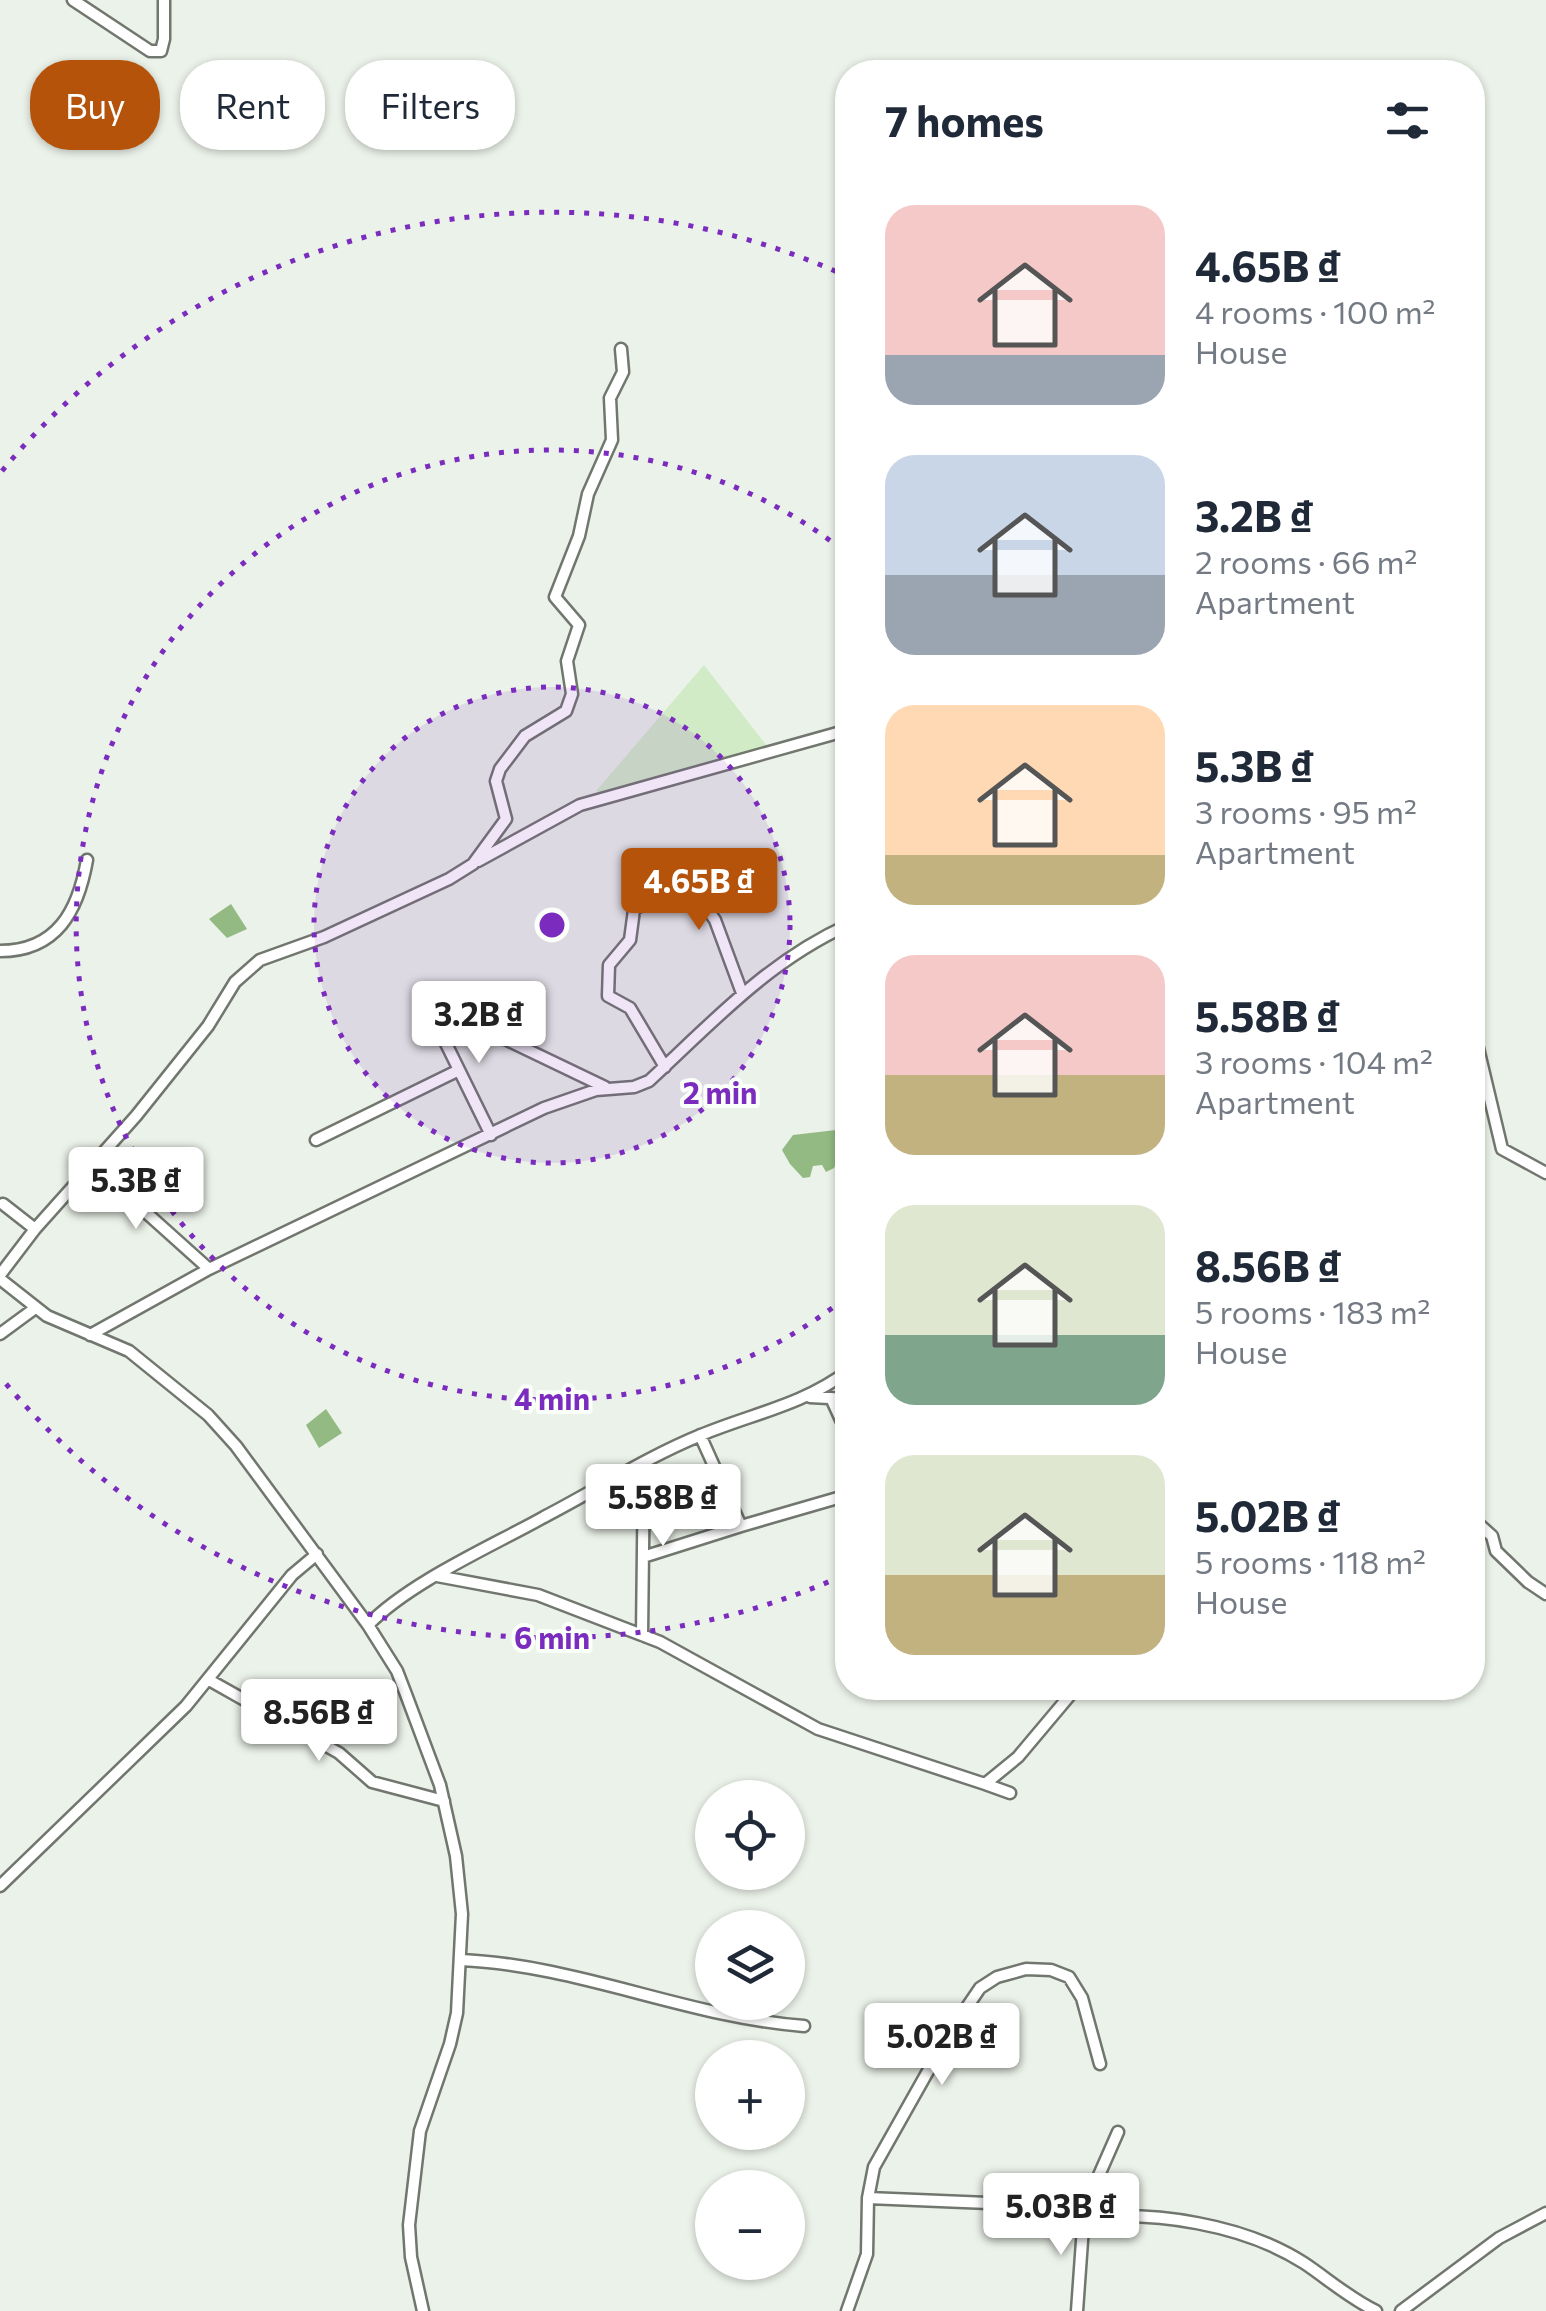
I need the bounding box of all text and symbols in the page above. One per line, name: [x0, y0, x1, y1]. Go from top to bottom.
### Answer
chip: Buy: [30, 60, 160, 150]
chip: Rent: [180, 60, 325, 150]
chip: Filters: [345, 60, 515, 150]
icon: filters: [1380, 93, 1435, 148]
text: 7 homes: [885, 94, 1044, 146]
text: 4.65B ₫: [1195, 239, 1341, 291]
icon: home: [965, 245, 1085, 365]
text: 4 rooms · 100 m²: [1195, 291, 1435, 331]
text: House: [1195, 331, 1287, 371]
text: 3.2B ₫: [1195, 489, 1314, 541]
icon: home: [965, 495, 1085, 615]
text: 2 rooms · 66 m²: [1195, 541, 1417, 581]
text: Apartment: [1195, 581, 1355, 621]
text: 5.3B ₫: [1195, 739, 1314, 791]
icon: home: [965, 745, 1085, 865]
text: 3 rooms · 95 m²: [1195, 791, 1417, 831]
text: Apartment: [1195, 831, 1355, 871]
pin: 4.65B ₫: [607, 848, 791, 933]
text: 4.65B ₫: [643, 860, 755, 900]
centre of rings: [534, 907, 570, 943]
pin: 3.2B ₫: [398, 981, 560, 1066]
text: 5.58B ₫: [1195, 989, 1340, 1041]
text: 3.2B ₫: [434, 993, 524, 1033]
icon: home: [965, 995, 1085, 1115]
text: 3 rooms · 104 m²: [1195, 1041, 1433, 1081]
text: 2 min: [683, 1073, 757, 1110]
text: Apartment: [1195, 1081, 1355, 1121]
pin: 5.3B ₫: [55, 1147, 217, 1232]
text: 5.3B ₫: [91, 1159, 181, 1199]
text: 8.56B ₫: [1195, 1239, 1342, 1291]
icon: home: [965, 1245, 1085, 1365]
text: 5 rooms · 183 m²: [1195, 1291, 1430, 1331]
text: House: [1195, 1331, 1287, 1371]
text: 4 min: [514, 1379, 590, 1416]
pin: 5.58B ₫: [571, 1464, 755, 1549]
text: 5.58B ₫: [608, 1476, 718, 1516]
text: 5.02B ₫: [1195, 1489, 1341, 1541]
icon: home: [965, 1495, 1085, 1615]
text: 5 rooms · 118 m²: [1195, 1541, 1426, 1581]
text: House: [1195, 1581, 1287, 1621]
text: 6 min: [514, 1618, 590, 1655]
pin: 8.56B ₫: [227, 1679, 411, 1764]
text: 8.56B ₫: [263, 1691, 375, 1731]
map controls: [695, 1780, 805, 2280]
button: locate: [695, 1780, 805, 1890]
button: layers: [695, 1910, 805, 2020]
pin: 5.02B ₫: [850, 2003, 1034, 2088]
text: 5.02B ₫: [886, 2015, 998, 2055]
button: +: [695, 2040, 805, 2150]
button: −: [695, 2170, 805, 2280]
pin: 5.03B ₫: [969, 2173, 1153, 2258]
text: 5.03B ₫: [1005, 2185, 1117, 2225]

